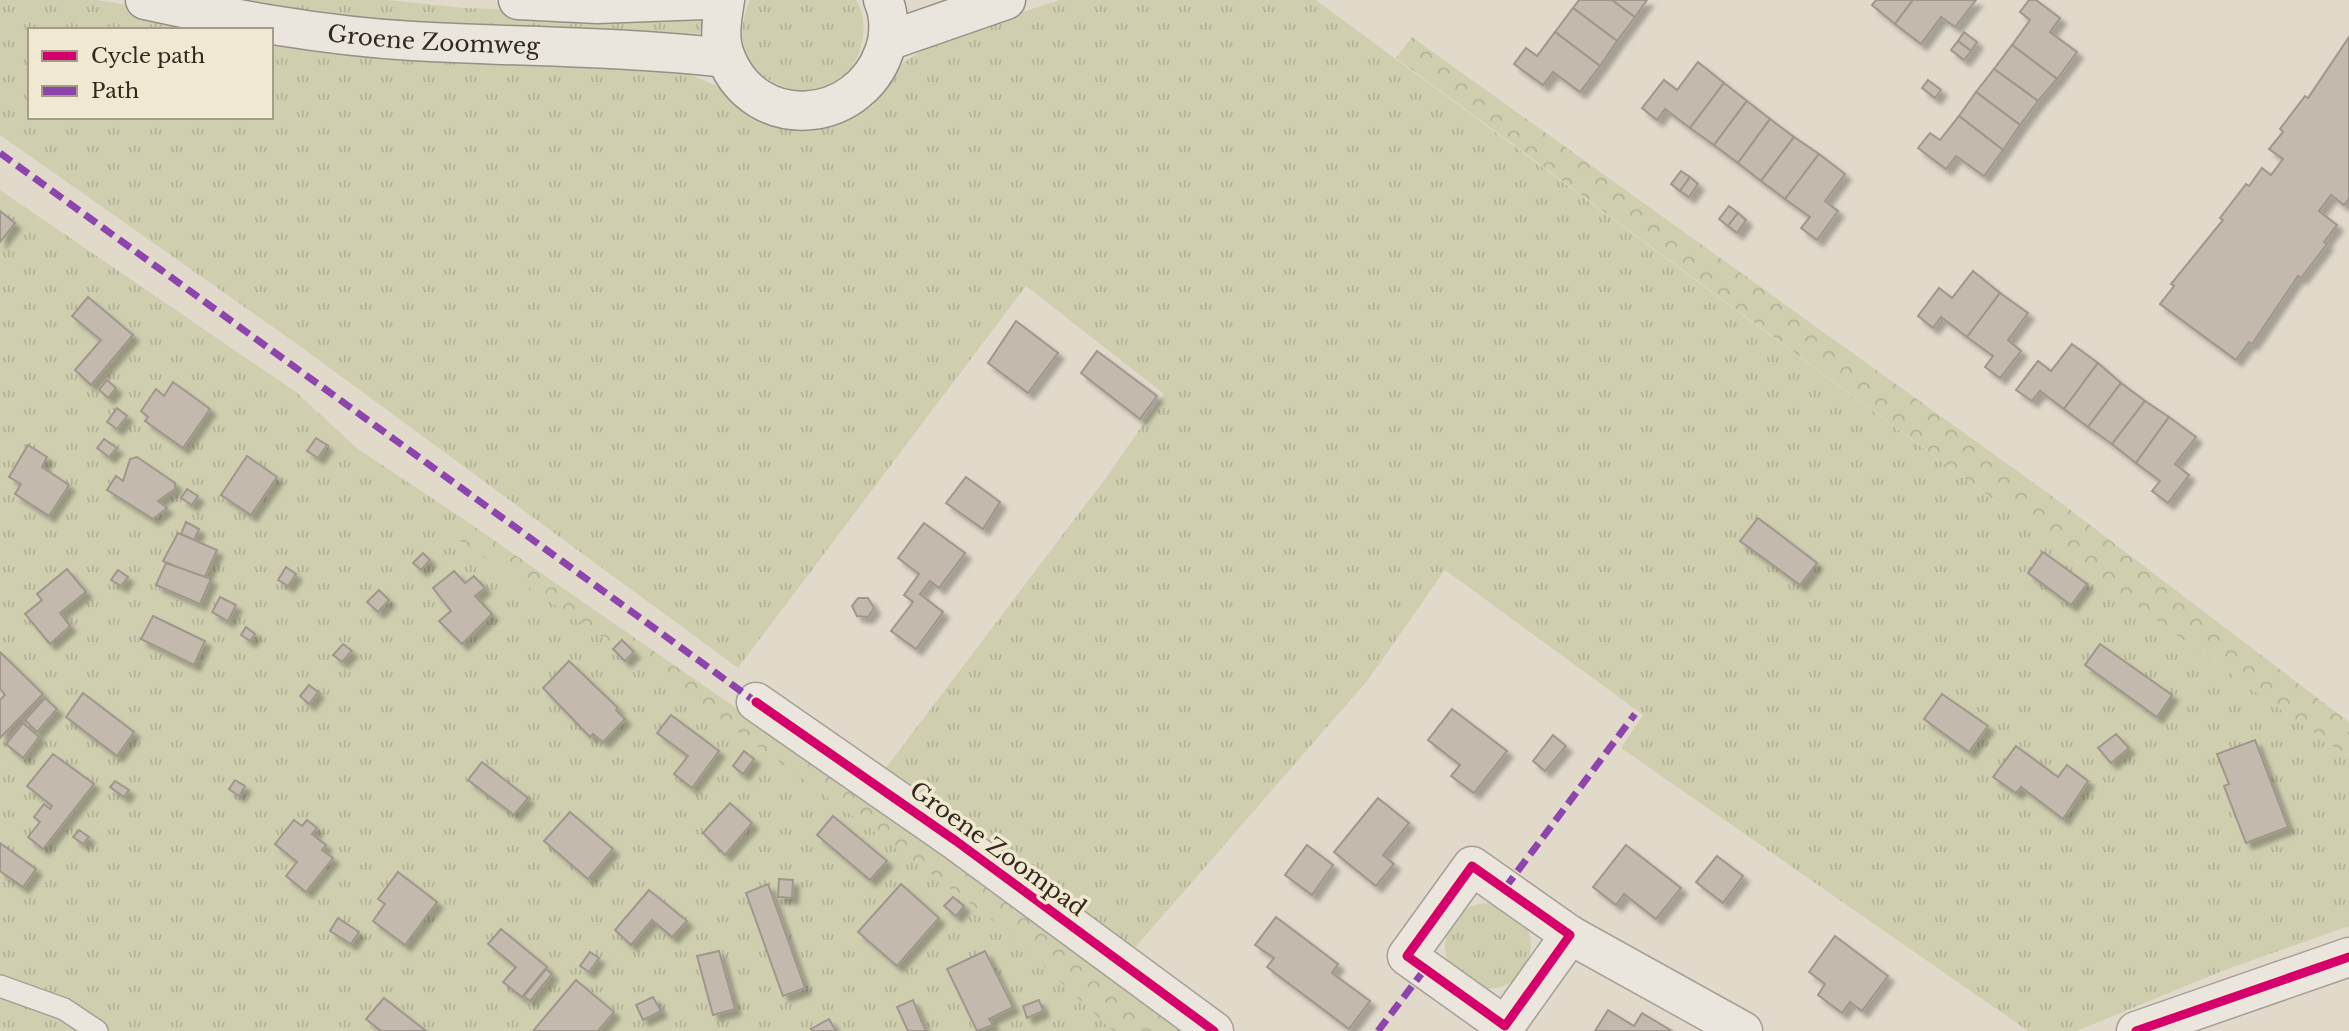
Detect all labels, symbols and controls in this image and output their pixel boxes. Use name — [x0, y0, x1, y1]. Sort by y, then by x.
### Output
street label: Groene Zoomweg — [326, 19, 541, 60]
legend — [28, 28, 273, 119]
text: Cycle path — [91, 43, 205, 69]
text: Path — [91, 78, 139, 104]
street label: Groene Zoompad — [904, 776, 1092, 922]

